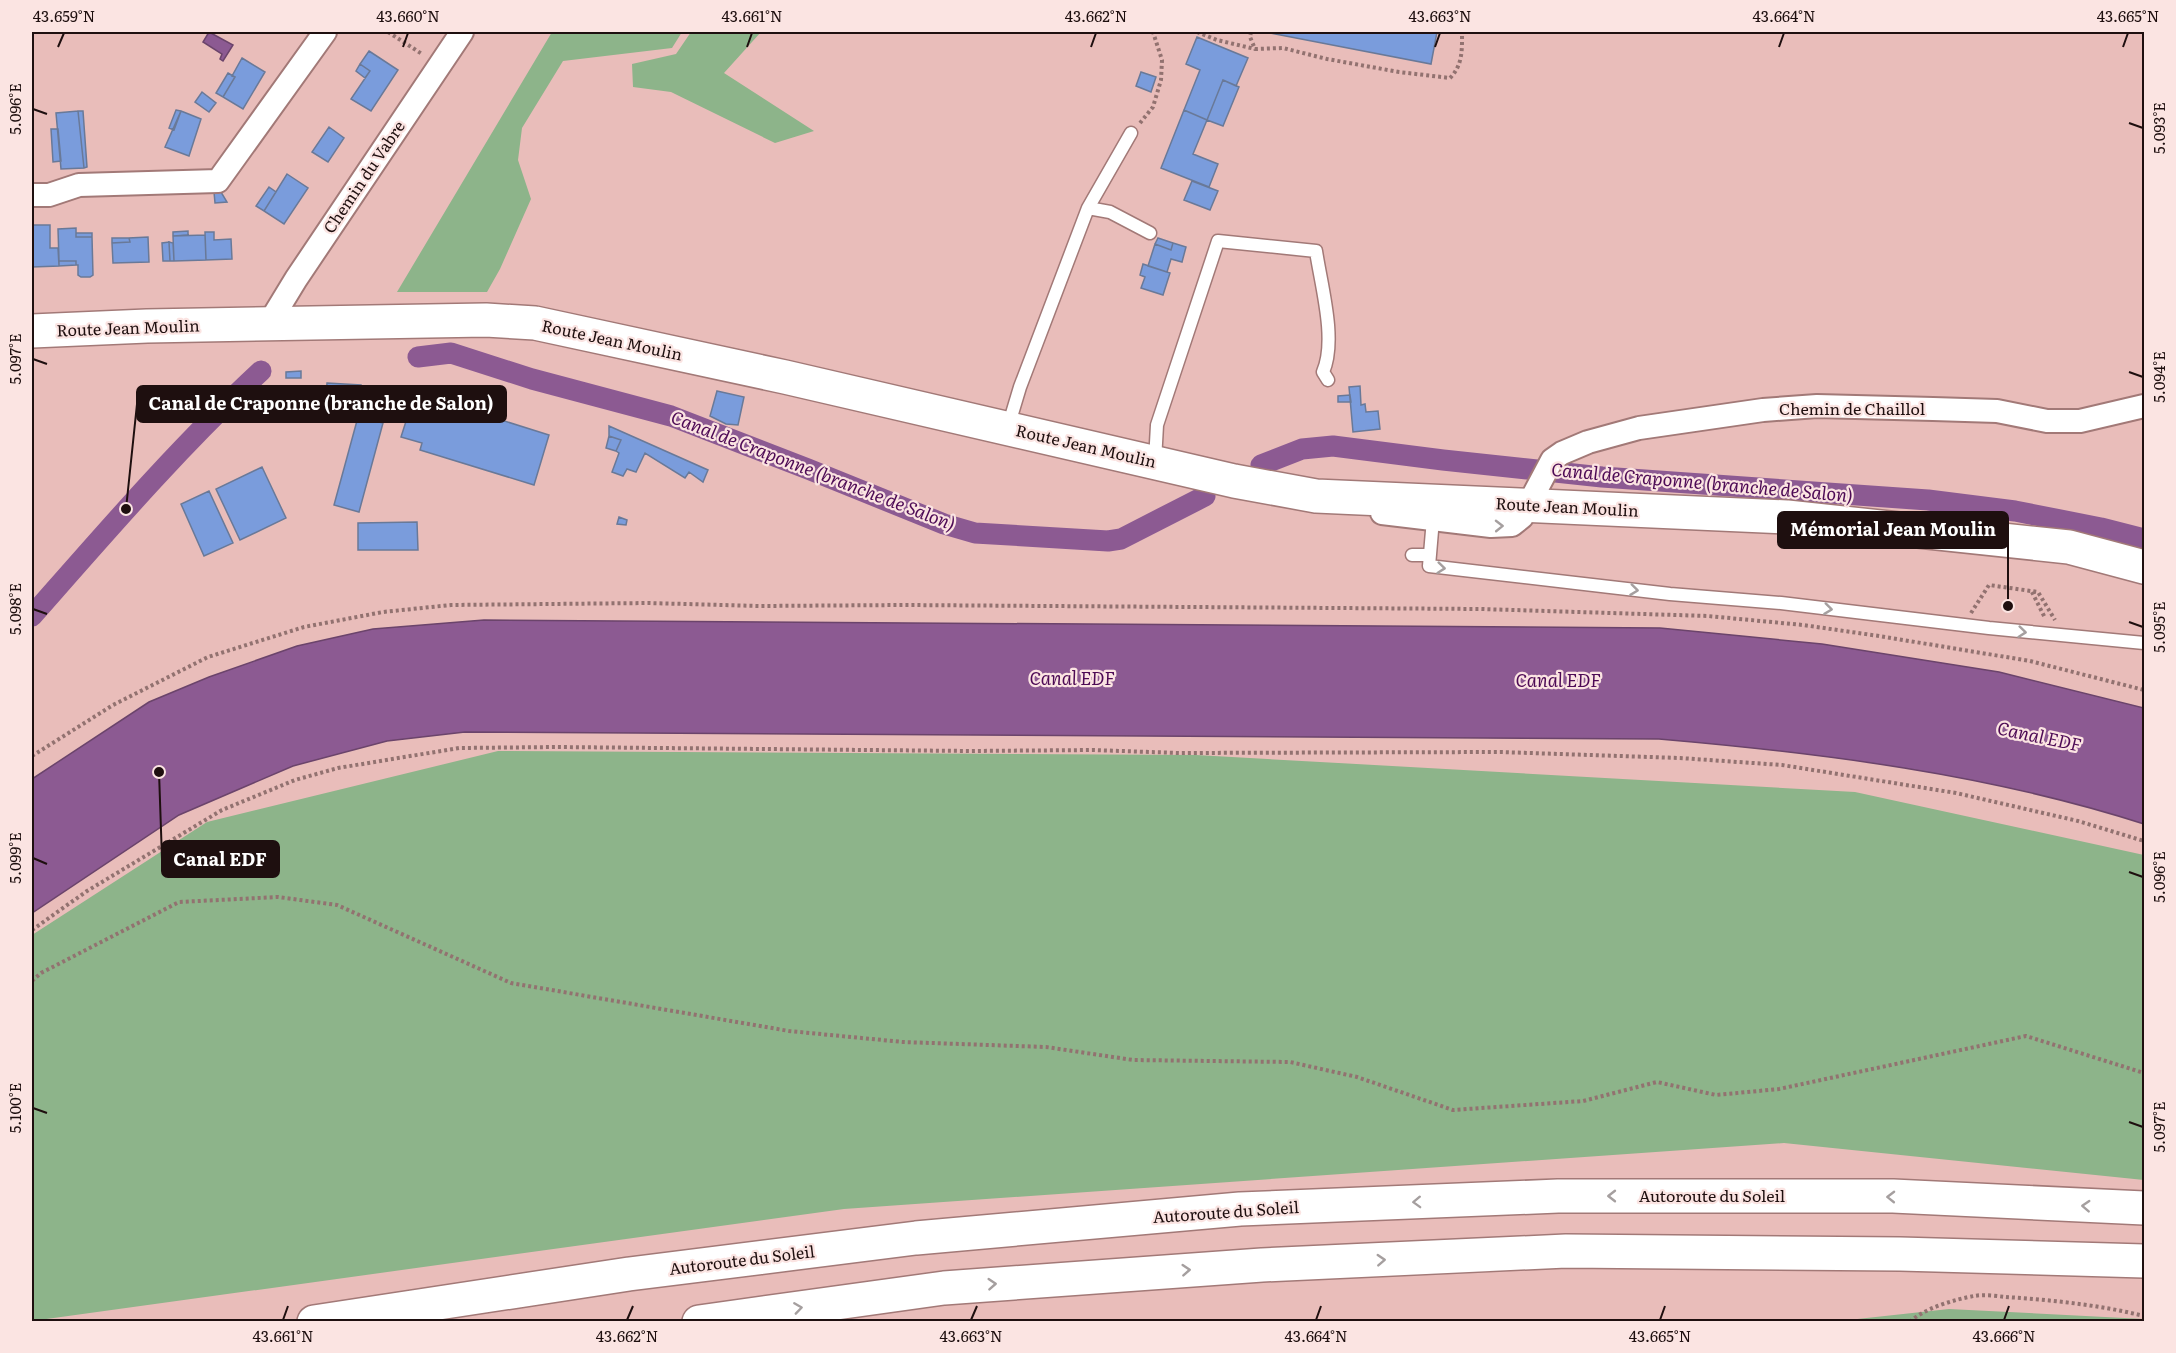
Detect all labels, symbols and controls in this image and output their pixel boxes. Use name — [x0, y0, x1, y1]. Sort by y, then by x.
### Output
text: 43.659°N — [33, 4, 95, 27]
text: 43.660°N — [376, 4, 440, 27]
text: 43.661°N — [721, 4, 783, 27]
text: 43.662°N — [1065, 4, 1127, 27]
text: 43.663°N — [1408, 4, 1472, 27]
text: 43.664°N — [1753, 4, 1815, 27]
text: 43.665°N — [2097, 4, 2159, 27]
text: 5.096°E — [3, 83, 26, 135]
text: 5.093°E — [2147, 102, 2170, 154]
street label: Chemin du Vabre — [317, 115, 410, 238]
street label: Route Jean Moulin — [56, 312, 200, 341]
street label: Route Jean Moulin — [540, 312, 685, 366]
text: 5.097°E — [3, 333, 26, 385]
text: 5.094°E — [2147, 351, 2170, 403]
callout: Canal de Craponne (branche de Salon) — [137, 386, 506, 422]
text: Canal de Craponne (branche de Salon) — [149, 389, 493, 416]
street label: Chemin de Chaillol — [1779, 396, 1925, 420]
water label: Canal de Craponne (branche de Salon) — [667, 403, 960, 536]
street label: Route Jean Moulin — [1014, 417, 1159, 473]
water label: Canal de Craponne (branche de Salon) — [1550, 455, 1854, 508]
street label: Route Jean Moulin — [1495, 490, 1640, 522]
callout: Mémorial Jean Moulin — [1778, 512, 2008, 548]
text: Mémorial Jean Moulin — [1790, 515, 1997, 542]
one-way arrow — [1494, 519, 1503, 532]
one-way arrow — [1436, 561, 1445, 573]
text: 5.098°E — [3, 583, 26, 635]
one-way arrow — [1630, 583, 1639, 596]
text: 5.095°E — [2147, 601, 2170, 653]
one-way arrow — [1824, 602, 1833, 614]
one-way arrow — [2018, 625, 2027, 638]
water label: Canal EDF — [1030, 664, 1114, 691]
water label: Canal EDF — [1516, 666, 1600, 693]
water label: Canal EDF — [1995, 714, 2084, 758]
text: 5.099°E — [3, 832, 26, 884]
callout: Canal EDF — [162, 841, 279, 877]
text: Canal EDF — [173, 845, 267, 872]
text: 5.096°E — [2147, 851, 2170, 903]
text: 5.100°E — [3, 1083, 26, 1133]
text: 5.097°E — [2147, 1101, 2170, 1153]
street label: Autoroute du Soleil — [1639, 1183, 1785, 1207]
one-way arrow — [1608, 1190, 1617, 1202]
one-way arrow — [1887, 1190, 1896, 1203]
street label: Autoroute du Soleil — [1152, 1194, 1300, 1228]
one-way arrow — [1413, 1195, 1422, 1208]
one-way arrow — [2082, 1199, 2091, 1212]
street label: Autoroute du Soleil — [668, 1238, 816, 1280]
one-way arrow — [1377, 1253, 1386, 1266]
one-way arrow — [1182, 1264, 1191, 1277]
one-way arrow — [987, 1278, 996, 1291]
one-way arrow — [794, 1302, 803, 1314]
text: 43.661°N — [252, 1324, 314, 1347]
text: 43.662°N — [596, 1324, 658, 1347]
text: 43.663°N — [939, 1324, 1003, 1347]
text: 43.664°N — [1285, 1324, 1347, 1347]
text: 43.665°N — [1629, 1324, 1691, 1347]
text: 43.666°N — [1972, 1324, 2036, 1347]

